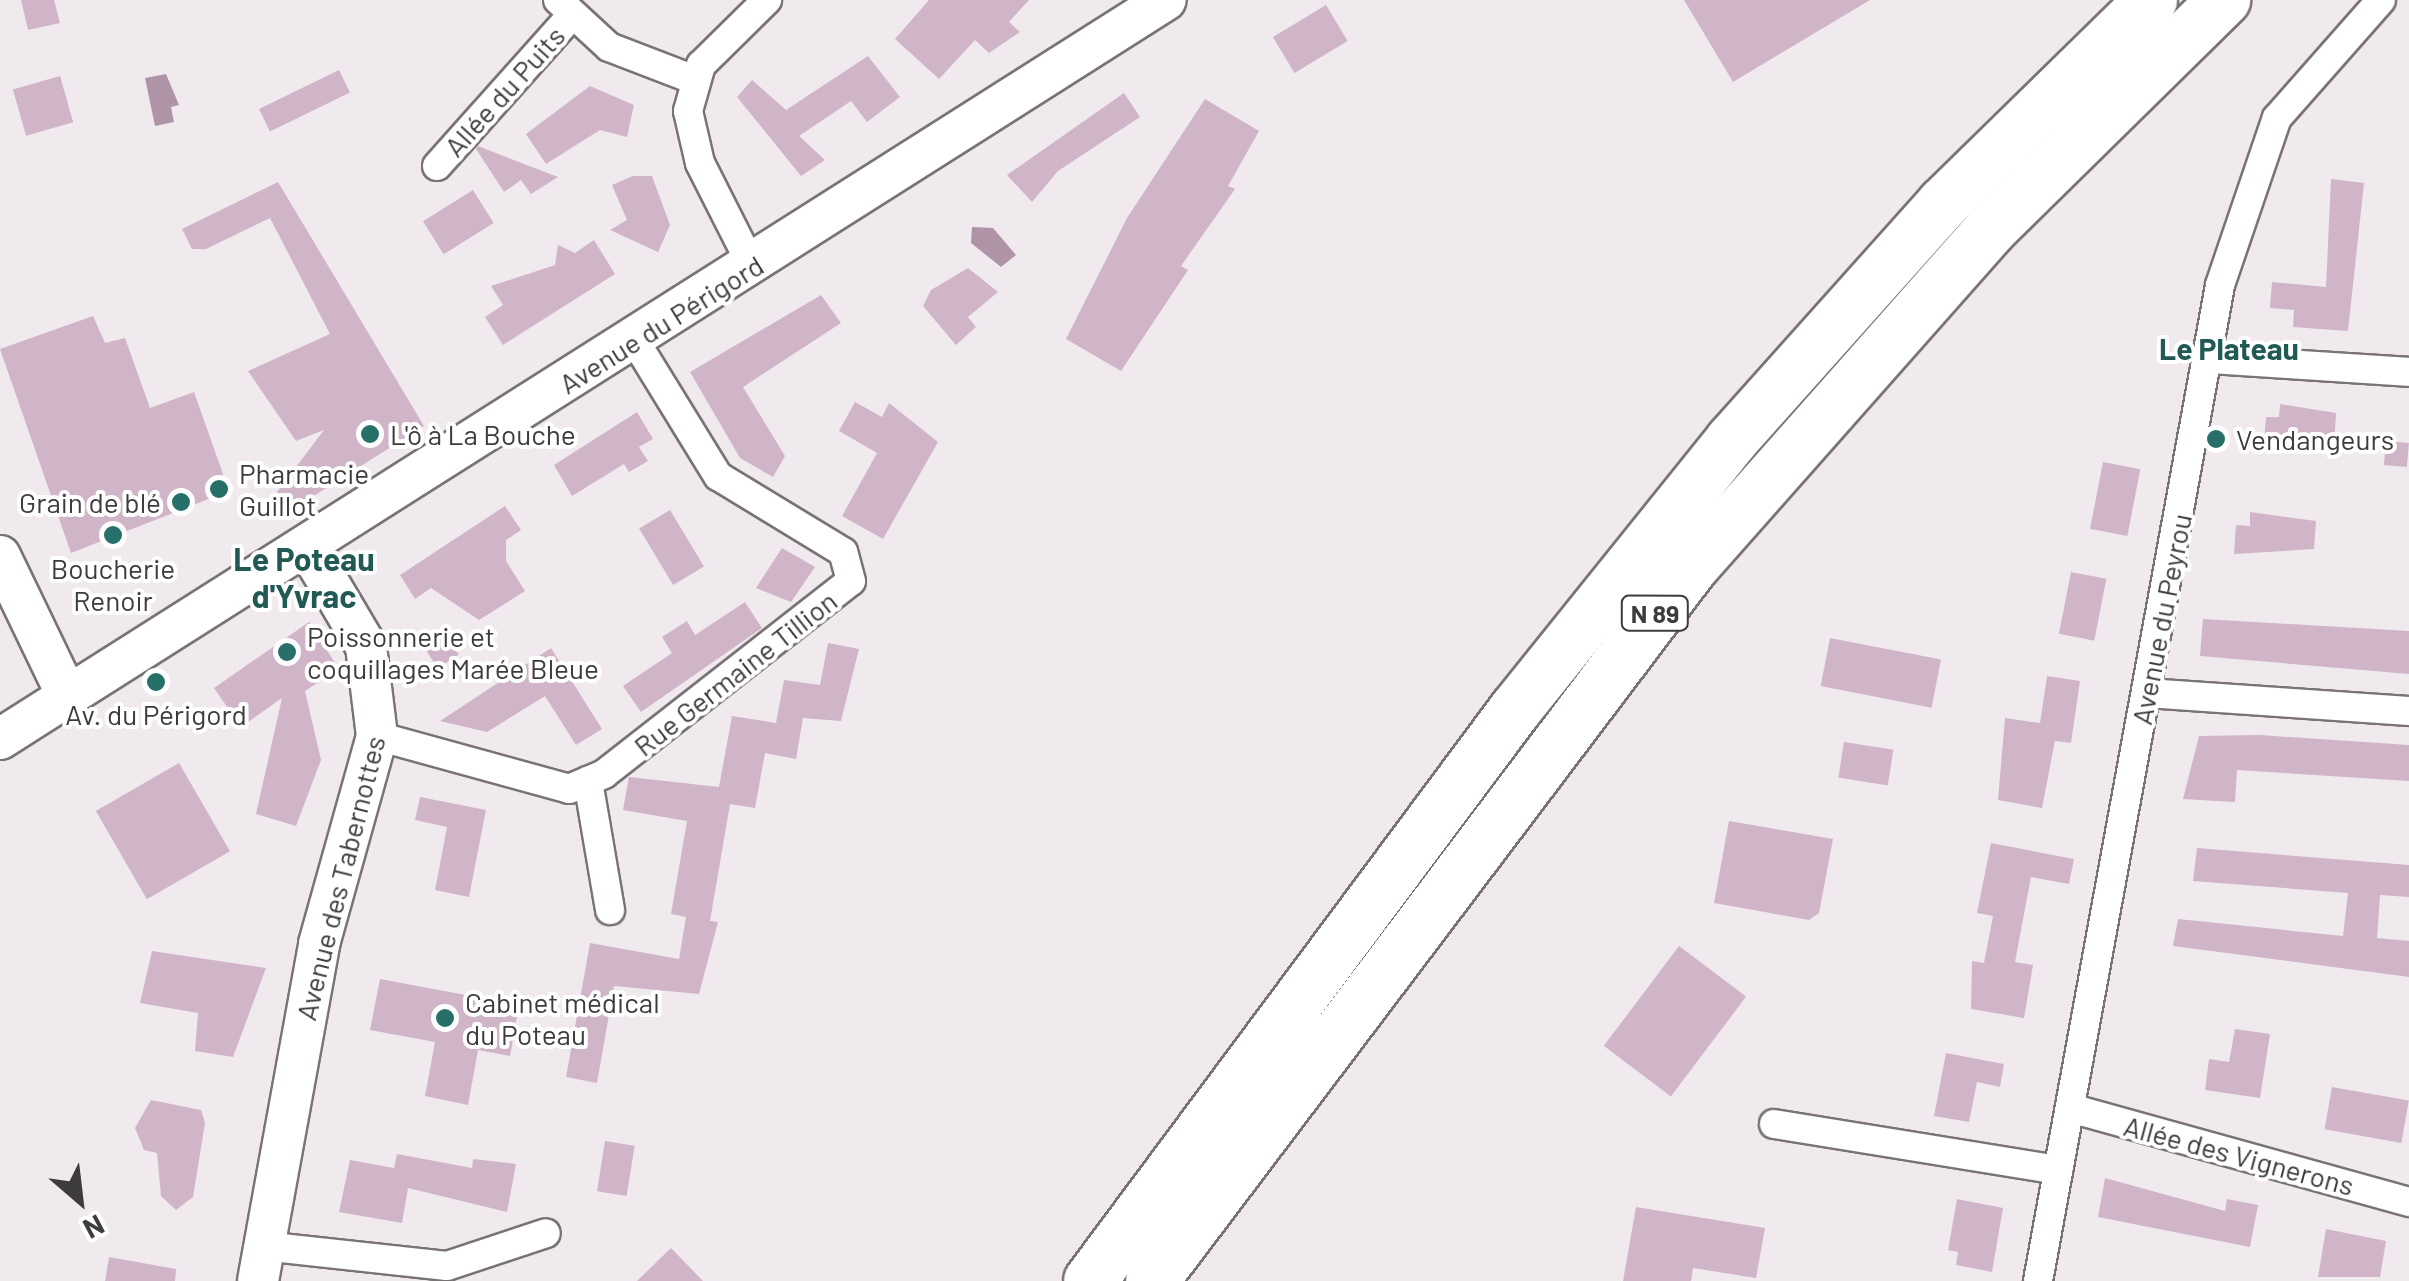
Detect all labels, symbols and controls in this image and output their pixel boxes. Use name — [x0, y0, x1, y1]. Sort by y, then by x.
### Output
street label: Allée du Puits — [437, 19, 571, 163]
street label: Avenue du Périgord — [553, 248, 769, 400]
district label: Le Plateau — [2159, 330, 2299, 366]
place label: L'ô à La Bouche — [390, 417, 576, 451]
place label: Vendangeurs — [2236, 422, 2394, 456]
marker: L'ô à La Bouche — [359, 423, 381, 445]
marker: Vendangeurs — [2205, 428, 2227, 450]
place label: Pharmacie Guillot — [239, 456, 369, 522]
marker: Pharmacie Guillot — [208, 478, 230, 500]
place label: Grain de blé — [19, 485, 161, 519]
marker: Grain de blé — [170, 491, 192, 513]
street label: Avenue du Peyrou — [2124, 511, 2198, 727]
marker: Boucherie Renoir — [102, 524, 124, 546]
district label: Le Poteau d'Yvrac — [233, 540, 375, 615]
place label: Boucherie Renoir — [51, 551, 175, 617]
street label: Rue Germaine Tillion — [627, 583, 843, 763]
road number: N 89 — [1620, 593, 1690, 633]
place label: Poissonnerie et coquillages Marée Bleue — [307, 619, 599, 685]
marker: Poissonnerie et coquillages Marée Bleue — [276, 641, 298, 663]
marker: Av. du Périgord — [145, 671, 167, 693]
place label: Av. du Périgord — [65, 697, 247, 731]
street label: Avenue des Tabernottes — [288, 732, 392, 1024]
place label: Cabinet médical du Poteau — [465, 985, 660, 1051]
marker: Cabinet médical du Poteau — [434, 1007, 456, 1029]
street label: Allée des Vignerons — [2120, 1108, 2358, 1202]
north arrow — [30, 1151, 130, 1251]
text: N — [78, 1208, 110, 1247]

